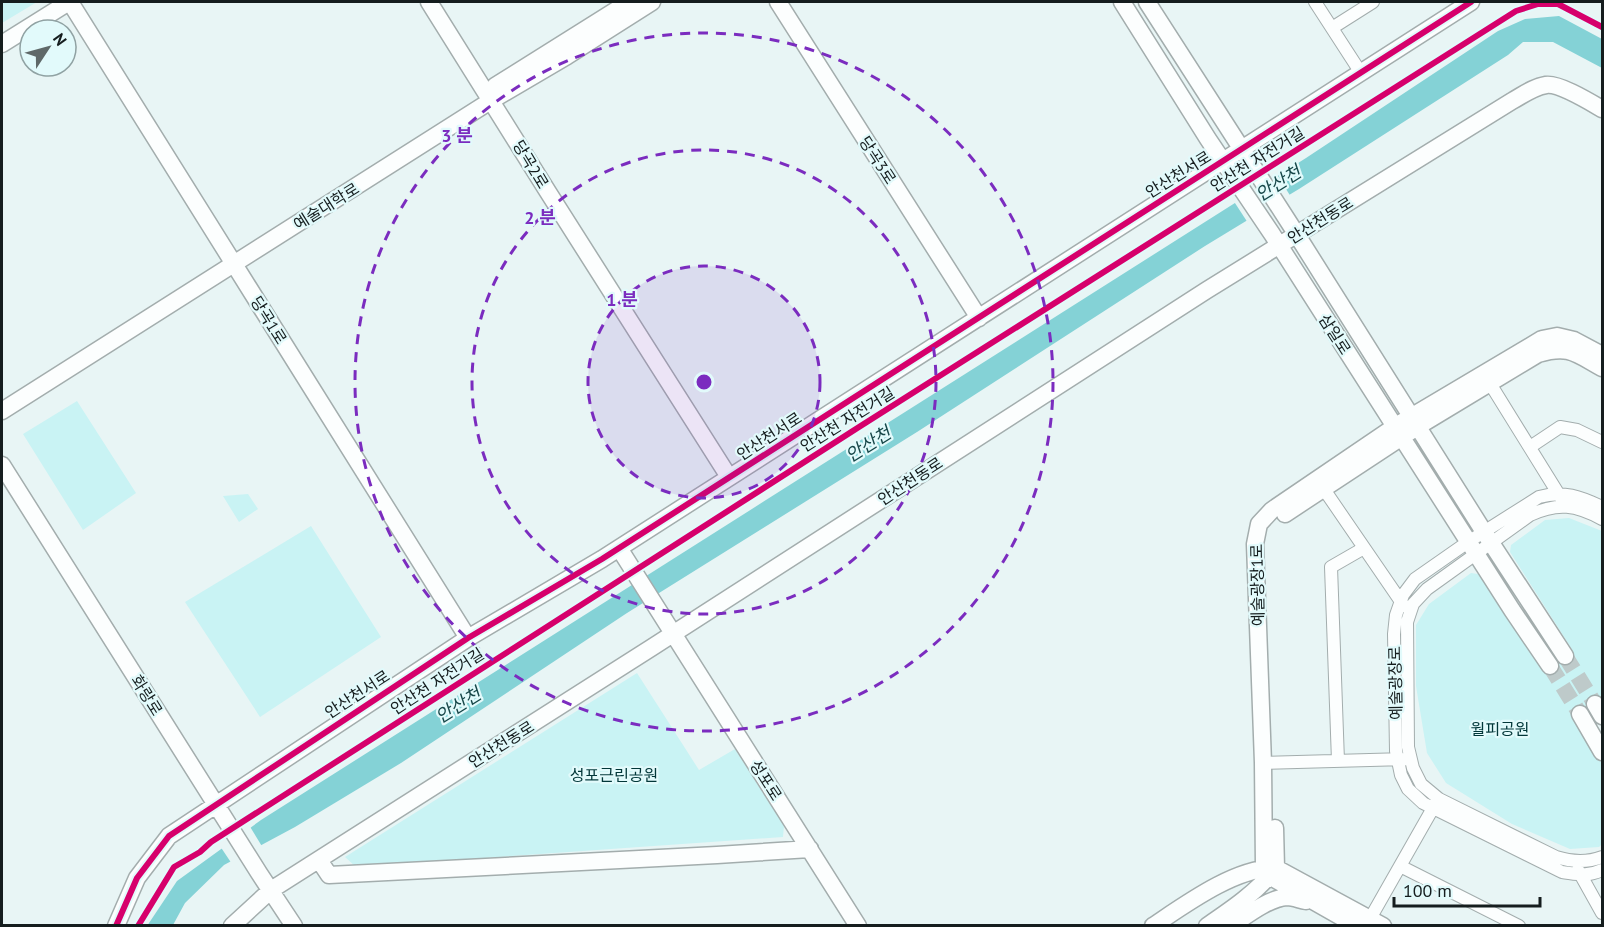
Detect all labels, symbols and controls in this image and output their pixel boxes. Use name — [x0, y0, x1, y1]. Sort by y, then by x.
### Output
north arrow — [18, 18, 78, 78]
text: N — [49, 29, 71, 49]
street label: 안산천 자전거길 — [1206, 122, 1308, 196]
text: 3 분 — [441, 124, 473, 147]
street label: 당곡3로 — [855, 132, 901, 188]
street label: 당곡2로 — [509, 136, 553, 192]
street label: 안산천서로 — [1141, 146, 1215, 202]
water label: 안산천 — [1251, 161, 1305, 205]
street label: 예술대학로 — [289, 178, 363, 234]
street label: 안산천동로 — [1283, 192, 1357, 248]
text: 2 분 — [524, 206, 556, 229]
text: 1 분 — [606, 288, 638, 311]
street label: 당곡1로 — [247, 292, 292, 348]
street label: 삼일로 — [1315, 310, 1356, 358]
centre of rings — [694, 372, 714, 392]
street label: 안산천 자전거길 — [796, 382, 898, 456]
street label: 안산천서로 — [733, 407, 806, 464]
water label: 안산천 — [841, 422, 895, 466]
street label: 안산천동로 — [874, 452, 947, 509]
street label: 예술광장1로 — [1246, 543, 1268, 626]
street label: 안산천 자전거길 — [387, 644, 487, 718]
street label: 예술광장로 — [1384, 646, 1406, 720]
street label: 안산천서로 — [321, 665, 394, 722]
street label: 화랑로 — [127, 671, 167, 719]
water label: 안산천 — [431, 683, 485, 727]
street label: 안산천동로 — [464, 716, 538, 772]
park label: 월피공원 — [1471, 719, 1529, 739]
street label: 성포로 — [746, 756, 787, 804]
park label: 성포근린공원 — [570, 765, 658, 785]
scale bar — [1394, 870, 1540, 908]
text: 100 m — [1403, 879, 1452, 902]

